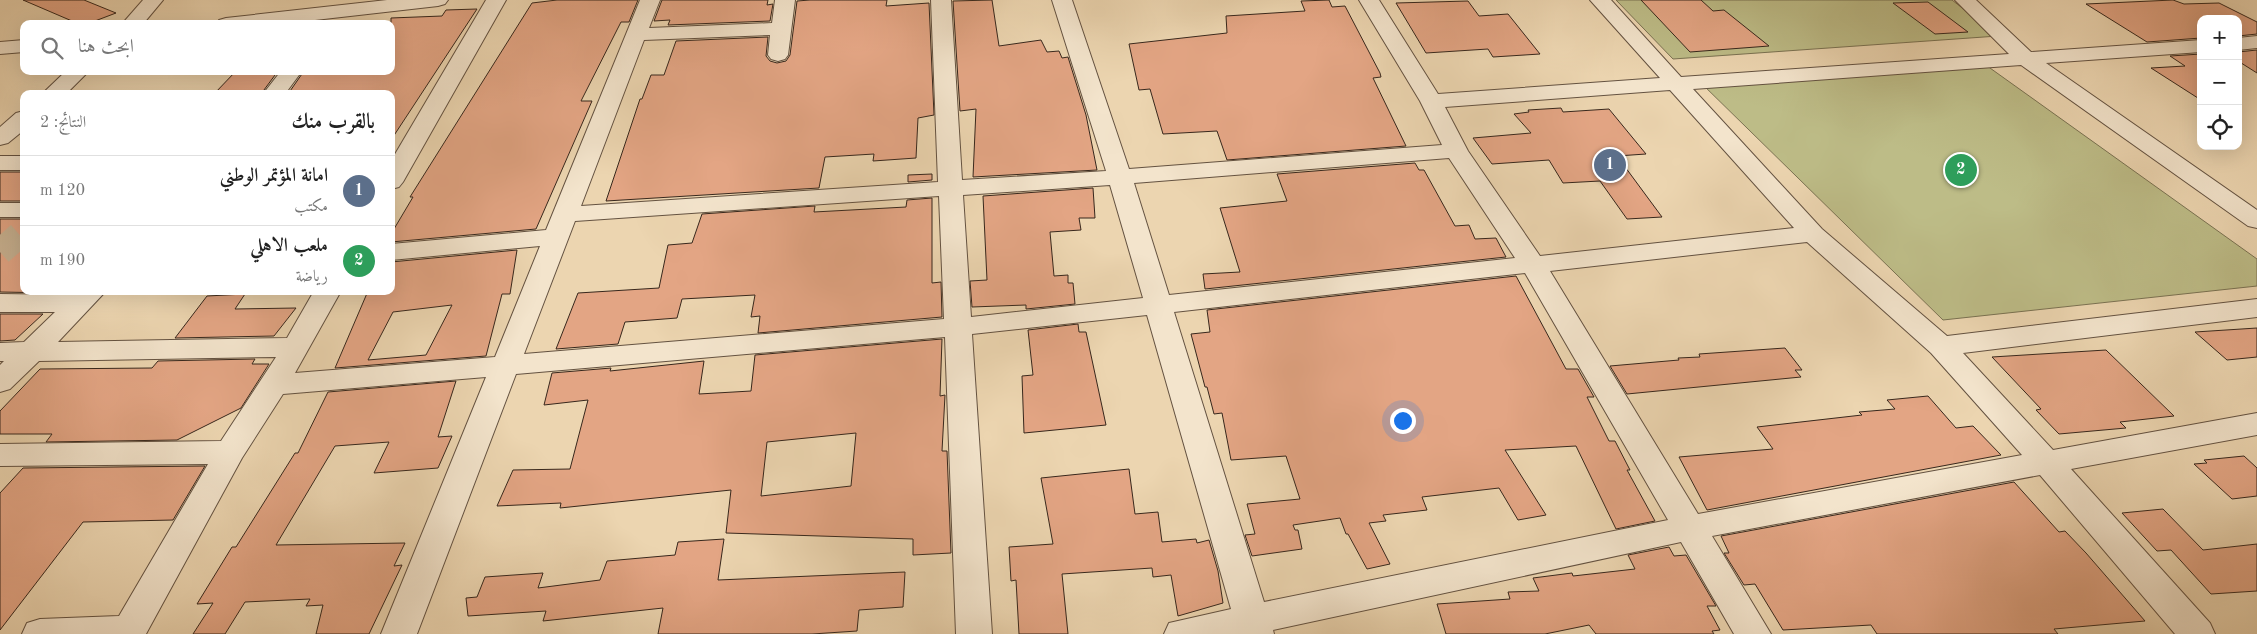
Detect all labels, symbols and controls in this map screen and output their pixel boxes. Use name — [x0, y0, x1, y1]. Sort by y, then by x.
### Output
map controls — [2197, 15, 2242, 150]
button: + — [2197, 15, 2242, 60]
search box — [20, 20, 395, 75]
icon: search — [38, 34, 66, 62]
text: ابحث هنا — [78, 38, 134, 57]
button: − — [2197, 60, 2242, 105]
button: locate — [2197, 105, 2242, 150]
text: بالقرب منك — [292, 112, 375, 133]
text: النتائج: 2 — [40, 115, 86, 131]
pin: 1 — [1594, 146, 1626, 184]
pin: 2 — [1945, 151, 1977, 189]
text: امانة المؤتمر الوطني — [220, 167, 328, 186]
text: 120 m — [40, 183, 85, 199]
text: 1 — [354, 183, 364, 199]
text: مكتب — [294, 199, 328, 215]
text: ملعب الاهلي — [250, 237, 328, 256]
text: 190 m — [40, 253, 85, 269]
text: 2 — [354, 253, 364, 269]
text: رياضة — [296, 269, 328, 285]
your location — [1390, 408, 1416, 434]

